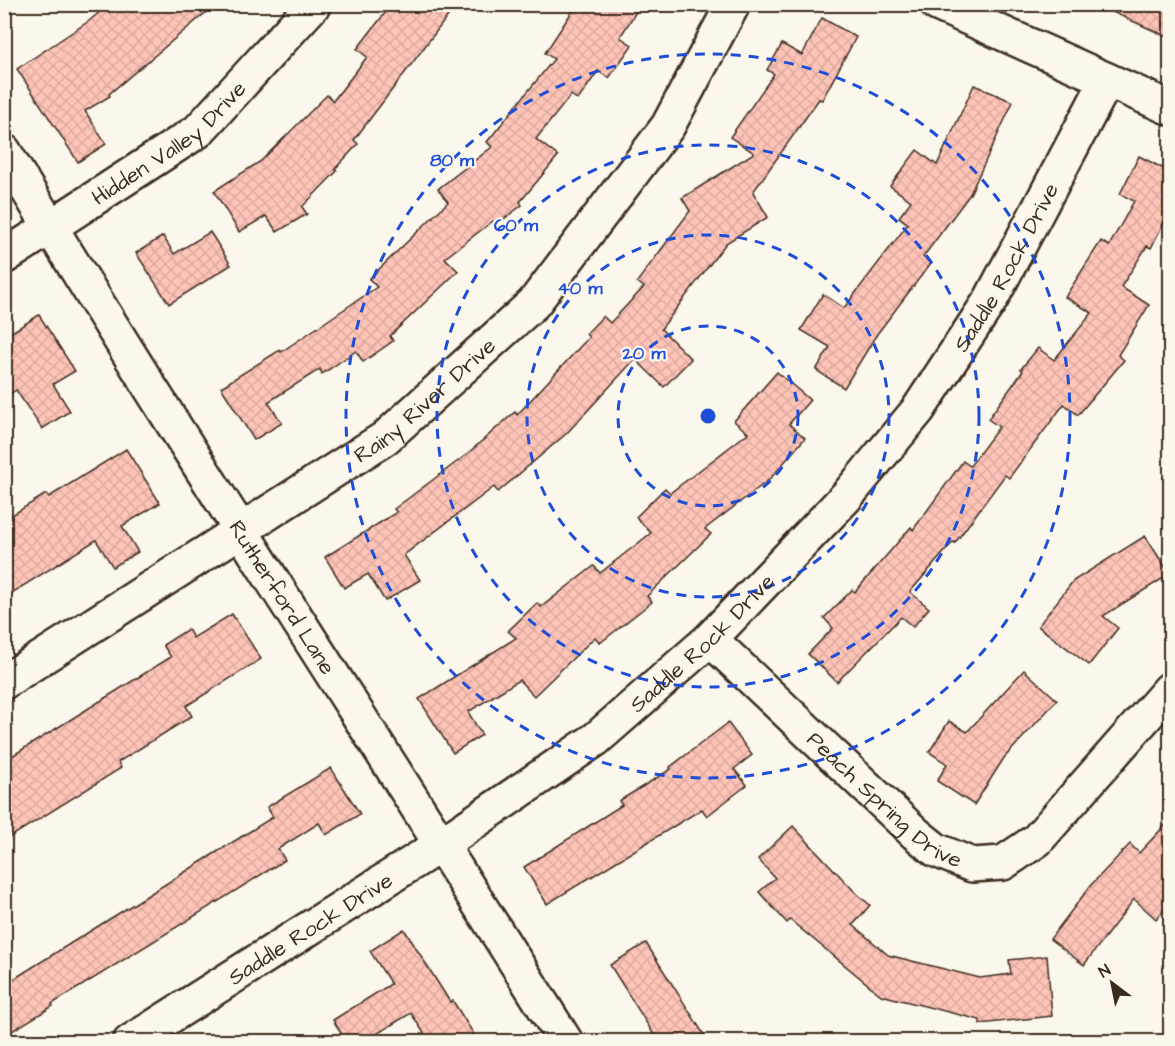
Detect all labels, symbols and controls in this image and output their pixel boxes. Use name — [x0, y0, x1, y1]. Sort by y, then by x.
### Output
street label: Hidden Valley Drive — [86, 74, 254, 213]
text: 80 m — [430, 148, 475, 173]
street label: Saddle Rock Drive — [946, 178, 1067, 358]
text: 60 m — [494, 213, 539, 238]
text: 40 m — [558, 276, 603, 301]
street label: Rainy River Drive — [348, 331, 503, 471]
text: 20 m — [622, 341, 666, 366]
centre of rings — [698, 406, 718, 426]
street label: Rutherford Lane — [221, 514, 343, 681]
street label: Saddle Rock Drive — [623, 567, 782, 720]
street label: Peach Spring Drive — [800, 725, 967, 876]
street label: Saddle Rock Drive — [222, 865, 399, 993]
north arrow — [1082, 953, 1142, 1013]
text: N — [1094, 959, 1115, 983]

